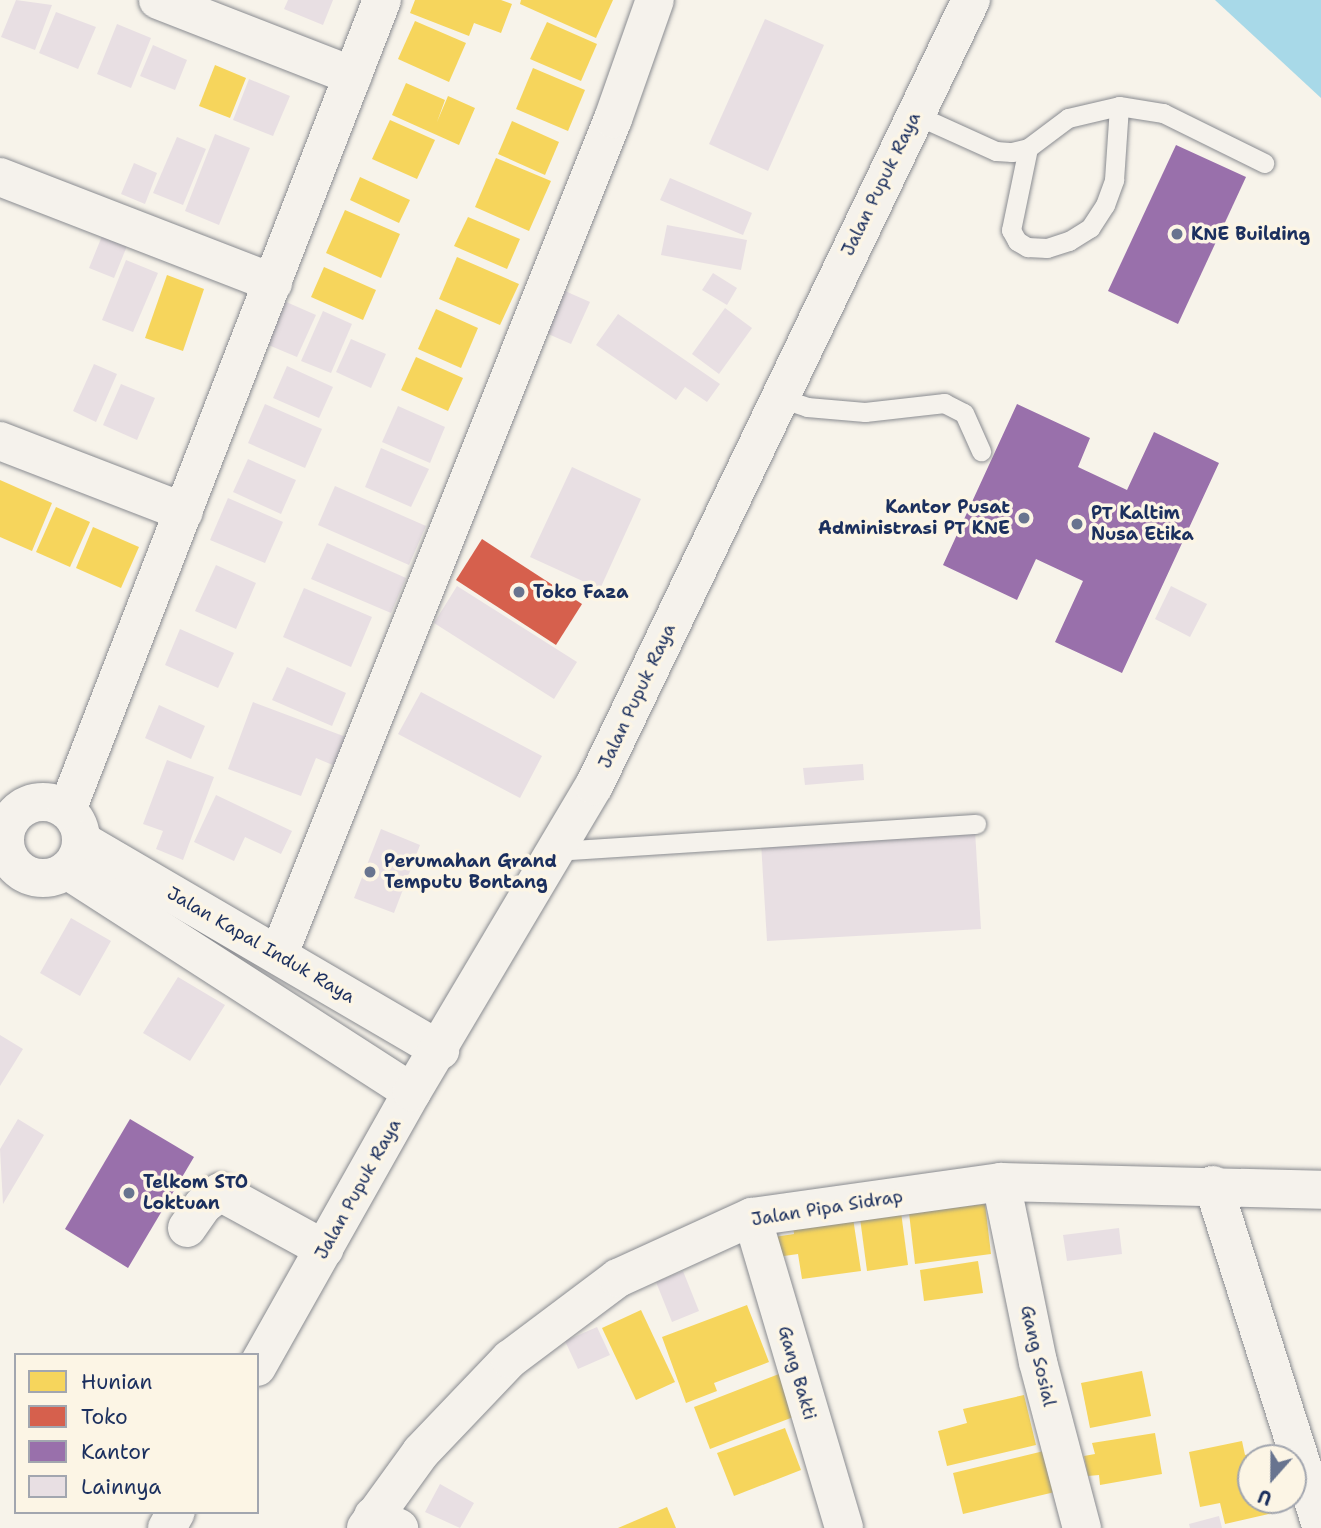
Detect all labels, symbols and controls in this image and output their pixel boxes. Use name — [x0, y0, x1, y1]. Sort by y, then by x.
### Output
street label: Jalan Pupuk Raya — [837, 109, 925, 259]
place label: KNE Building — [1191, 223, 1310, 245]
marker: KNE Building — [1169, 226, 1185, 242]
place label: Kantor Pusat Administrasi PT KNE — [818, 497, 1010, 540]
place label: PT Kaltim Nusa Etika — [1091, 503, 1194, 546]
marker: Kantor Pusat Administrasi PT KNE — [1016, 510, 1032, 526]
marker: PT Kaltim Nusa Etika — [1069, 516, 1085, 532]
place label: Toko Faza — [533, 581, 628, 603]
marker: Toko Faza — [511, 584, 527, 600]
street label: Jalan Pupuk Raya — [594, 620, 680, 772]
place label: Perumahan Grand Temputu Bontang — [384, 851, 557, 894]
marker: Perumahan Grand Temputu Bontang — [362, 864, 378, 880]
street label: Jalan Kapal Induk Raya — [163, 882, 359, 1008]
street label: Jalan Pupuk Raya — [310, 1115, 406, 1263]
place label: Telkom STO Loktuan — [143, 1172, 248, 1214]
marker: Telkom STO Loktuan — [121, 1185, 137, 1201]
street label: Jalan Pipa Sidrap — [750, 1185, 904, 1231]
street label: Gang Sosial — [1016, 1303, 1060, 1409]
street label: Gang Bakti — [773, 1323, 821, 1423]
legend — [14, 1353, 259, 1514]
text: Hunian — [81, 1368, 152, 1396]
text: Toko — [81, 1403, 128, 1431]
text: Kantor — [81, 1438, 151, 1466]
north arrow — [1237, 1444, 1307, 1514]
text: Lainnya — [81, 1473, 161, 1501]
text: U — [1254, 1483, 1276, 1511]

